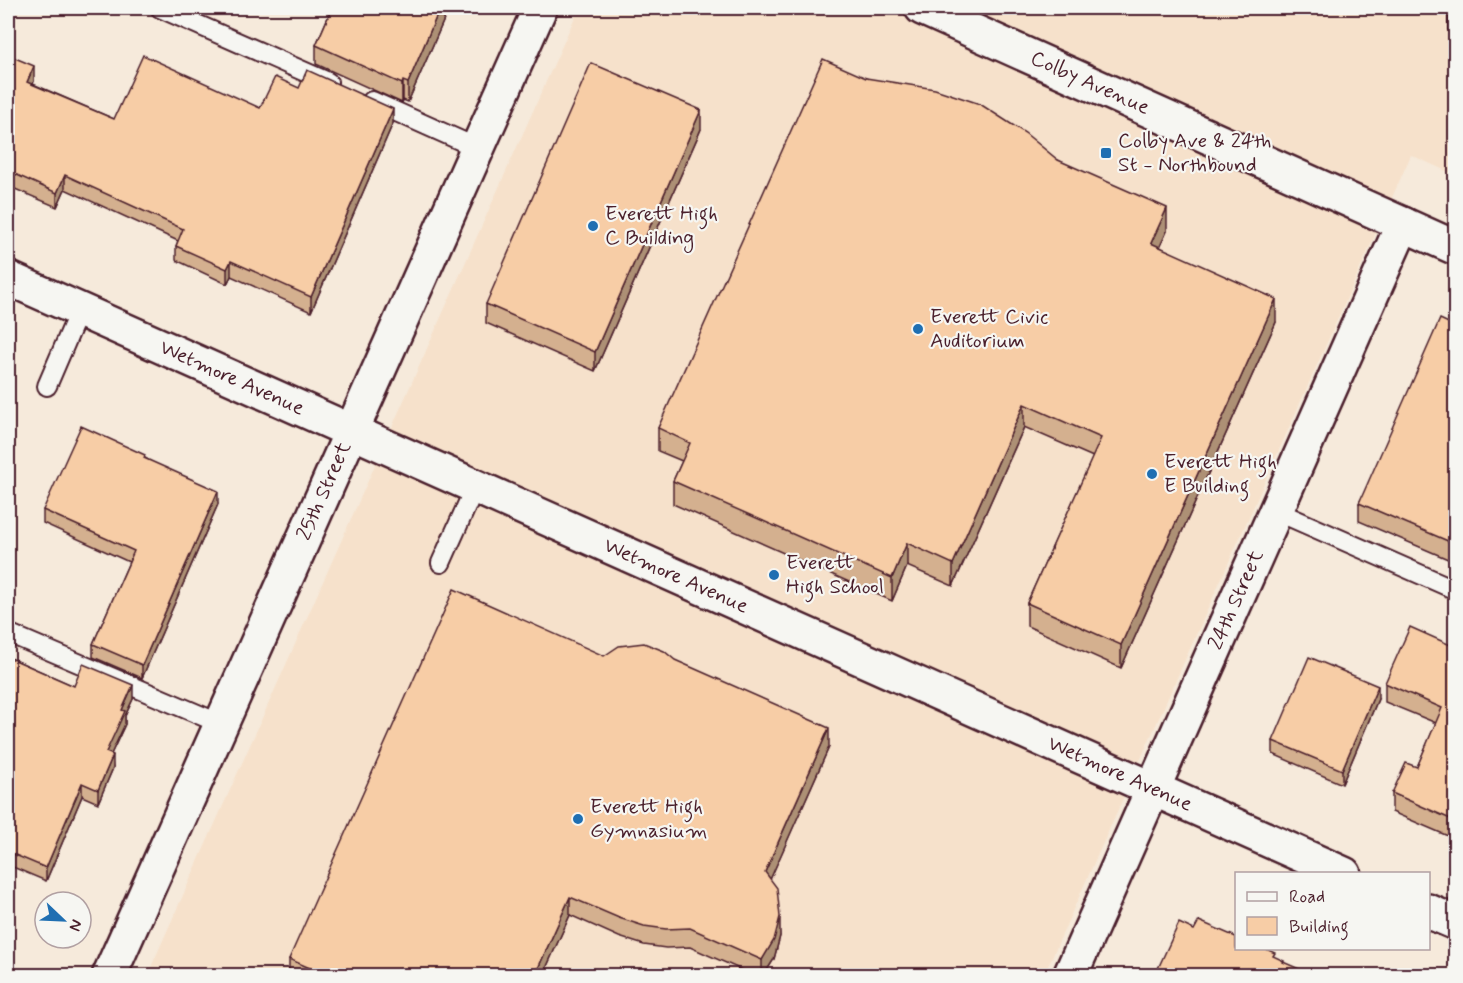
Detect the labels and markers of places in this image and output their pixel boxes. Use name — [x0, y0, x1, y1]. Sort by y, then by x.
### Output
place label: Colby Ave & 24th St - Northbound — [1118, 127, 1271, 179]
marker: Colby Ave & 24th St - Northbound — [1099, 146, 1113, 160]
place label: Everett High C Building — [605, 200, 718, 253]
marker: Everett High C Building — [586, 219, 600, 233]
place label: Everett Civic Auditorium — [930, 303, 1048, 355]
marker: Everett Civic Auditorium — [911, 322, 925, 336]
place label: Everett High E Building — [1164, 448, 1277, 502]
marker: Everett High E Building — [1145, 467, 1159, 481]
place label: Everett High School — [786, 549, 884, 603]
marker: Everett High School — [767, 568, 781, 582]
place label: Everett High Gymnasium — [590, 793, 708, 845]
marker: Everett High Gymnasium — [571, 812, 585, 826]

